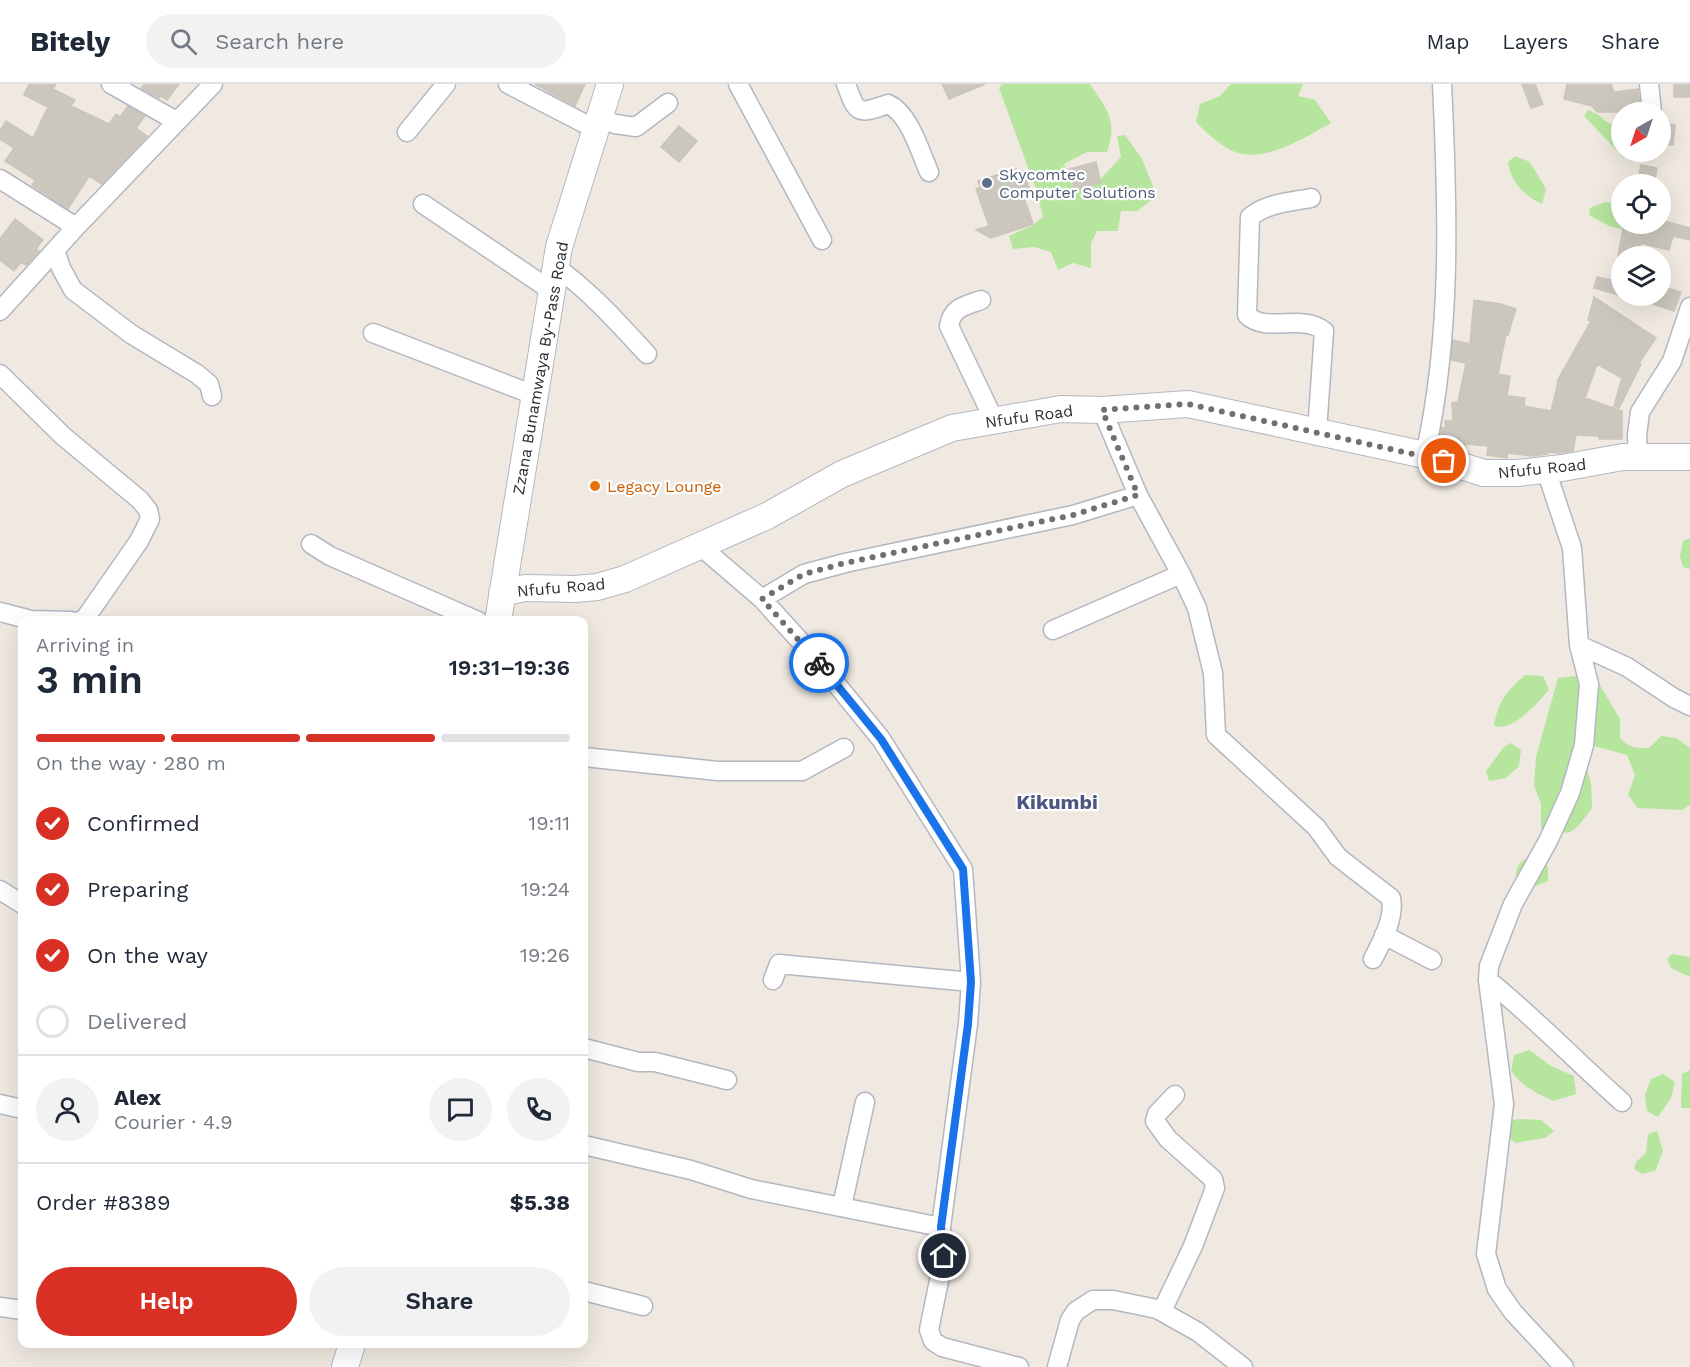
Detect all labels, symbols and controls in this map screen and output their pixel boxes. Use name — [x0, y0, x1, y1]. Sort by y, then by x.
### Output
search box — [146, 14, 566, 68]
text: Bitely — [30, 25, 110, 58]
icon: search — [167, 25, 200, 58]
text: Search here — [215, 29, 344, 54]
text: Map — [1426, 29, 1469, 54]
text: Layers — [1502, 29, 1568, 54]
text: Share — [1601, 29, 1660, 54]
north arrow — [1611, 102, 1671, 162]
map controls — [1611, 102, 1671, 306]
place label: Skycomtec Computer Solutions — [999, 165, 1156, 202]
button: locate — [1611, 174, 1671, 234]
marker: Skycomtec Computer Solutions — [980, 176, 994, 190]
street label: Zzana Bunamwaya By-Pass Road — [509, 240, 572, 496]
button: layers — [1611, 246, 1671, 306]
street label: Nfufu Road — [984, 401, 1074, 432]
pin — [1418, 435, 1469, 486]
icon: bag — [1427, 444, 1460, 477]
street label: Nfufu Road — [1497, 454, 1587, 483]
place label: Legacy Lounge — [607, 477, 722, 496]
marker: Legacy Lounge — [588, 479, 602, 493]
street label: Nfufu Road — [516, 574, 606, 601]
text: Arriving in — [36, 633, 134, 657]
courier — [789, 633, 849, 693]
icon: bike — [803, 647, 836, 680]
text: 19:31–19:36 — [449, 655, 570, 680]
text: 3 min — [36, 657, 143, 702]
text: On the way · 280 m — [36, 751, 226, 775]
district label: Kikumbi — [1016, 790, 1098, 814]
icon: check — [36, 807, 69, 840]
text: Confirmed — [87, 811, 200, 836]
text: 19:11 — [528, 811, 570, 835]
icon: check — [36, 873, 69, 906]
text: Preparing — [87, 877, 188, 902]
text: 19:24 — [521, 877, 570, 901]
icon: check — [36, 939, 69, 972]
text: On the way — [87, 943, 208, 968]
text: 19:26 — [520, 943, 570, 967]
text: Delivered — [87, 1009, 187, 1034]
button: person — [36, 1078, 99, 1141]
button: chat — [429, 1078, 492, 1141]
button: phone — [507, 1078, 570, 1141]
text: Alex — [114, 1085, 161, 1110]
text: Courier · 4.9 — [114, 1110, 233, 1134]
text: Order #8389 — [36, 1190, 171, 1215]
text: $5.38 — [510, 1190, 570, 1215]
pin — [918, 1230, 969, 1281]
icon: home — [927, 1239, 960, 1272]
button: Help — [36, 1267, 297, 1336]
button: Share — [309, 1267, 570, 1336]

